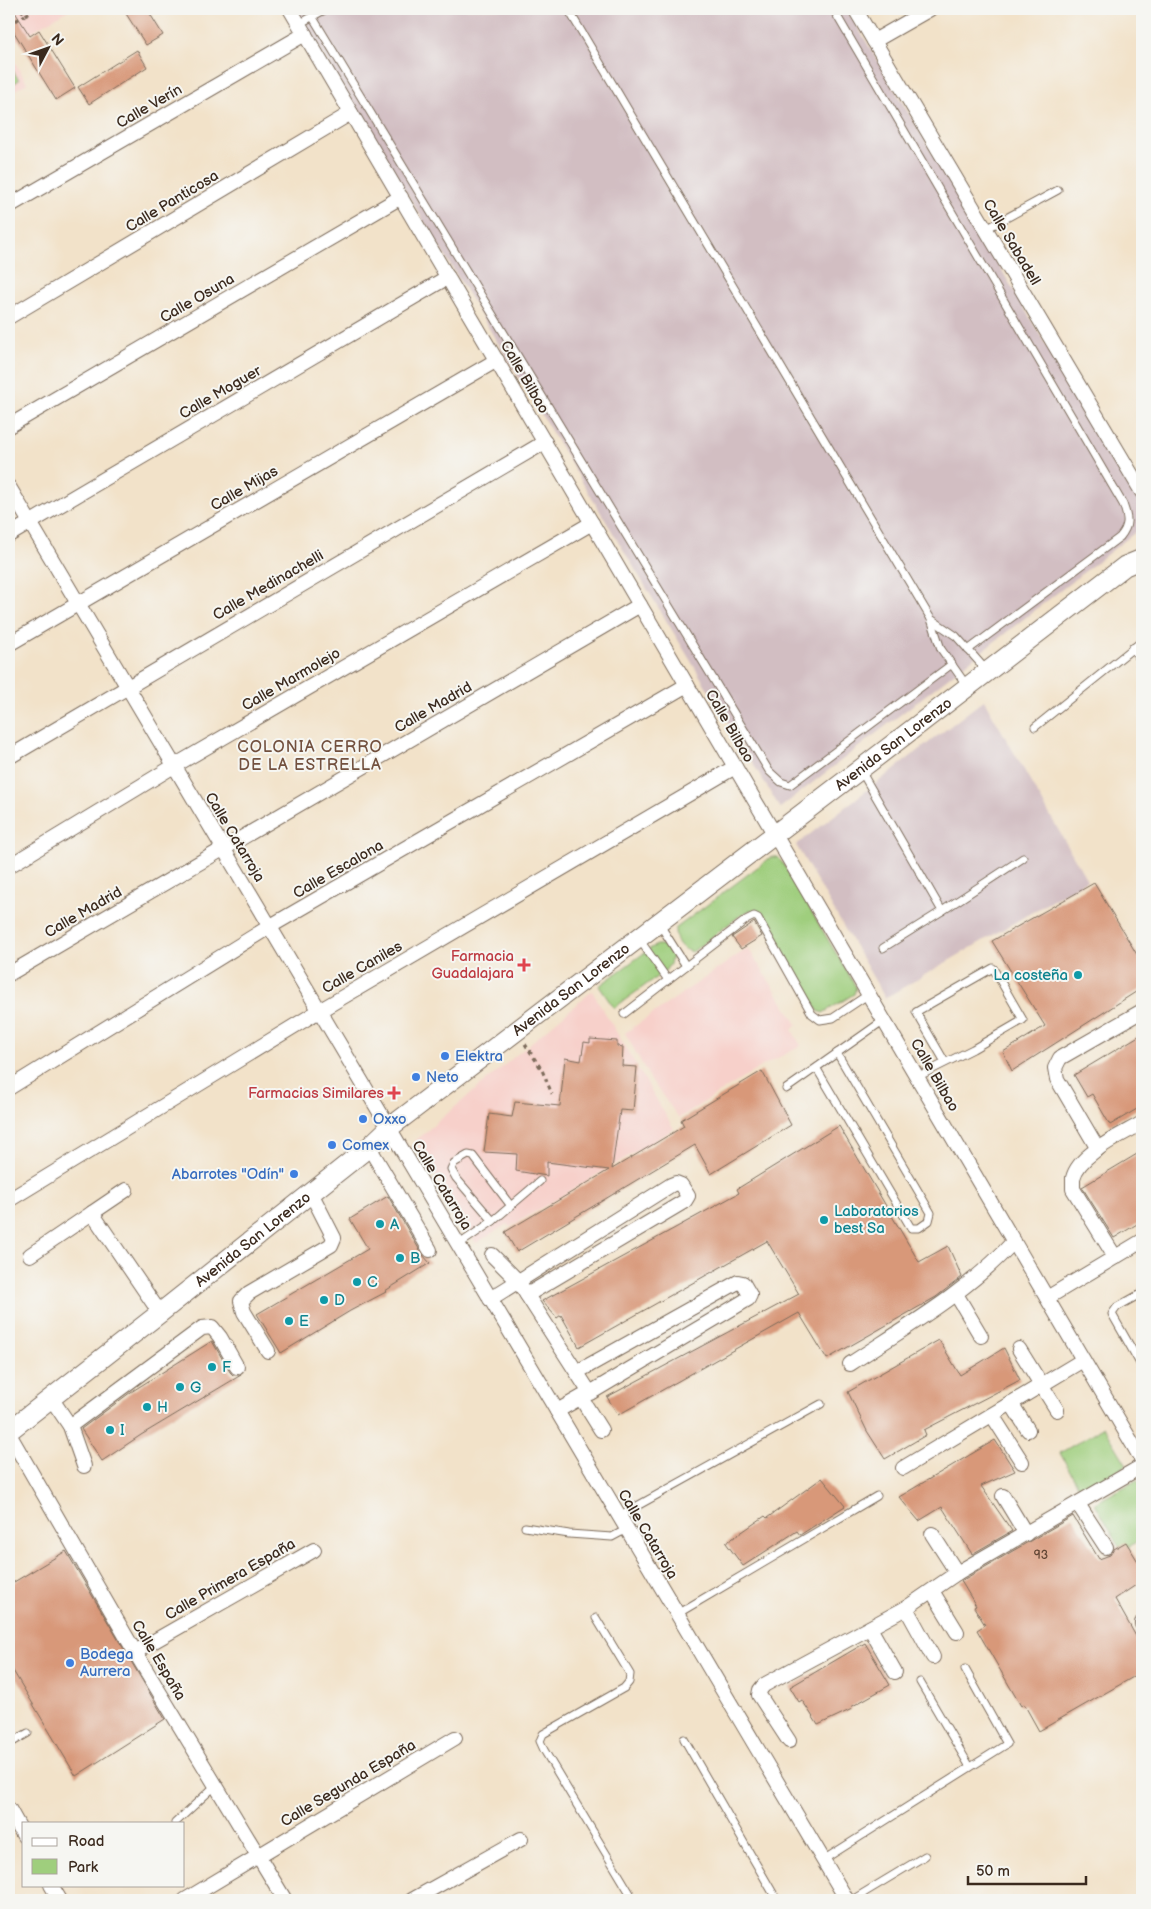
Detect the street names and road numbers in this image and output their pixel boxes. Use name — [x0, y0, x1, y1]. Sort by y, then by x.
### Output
street label: Calle Verín — [113, 80, 185, 133]
street label: Calle Panticosa — [122, 166, 222, 237]
street label: Calle Sabadell — [978, 196, 1045, 289]
street label: Calle Osuna — [157, 269, 238, 327]
street label: Calle Bilbao — [496, 337, 553, 417]
street label: Calle Moguer — [176, 361, 265, 424]
street label: Calle Mijas — [207, 461, 282, 515]
street label: Calle Medinachelli — [209, 546, 327, 625]
street label: Calle Marmolejo — [239, 644, 344, 715]
street label: Calle Madrid — [391, 678, 475, 737]
street label: Calle Bilbao — [701, 686, 758, 766]
street label: Avenida San Lorenzo — [831, 694, 956, 795]
street label: Calle Catarroja — [200, 789, 269, 886]
street label: Calle Escalona — [290, 836, 387, 903]
street label: Calle Madrid — [41, 883, 125, 942]
street label: Calle Caniles — [319, 937, 406, 998]
street label: Avenida San Lorenzo — [509, 939, 634, 1040]
street label: Calle Bilbao — [906, 1035, 963, 1115]
street label: Calle Catarroja — [407, 1137, 476, 1234]
street label: Avenida San Lorenzo — [191, 1188, 315, 1292]
street label: Calle Catarroja — [613, 1486, 682, 1583]
street label: Calle Primera España — [162, 1534, 299, 1625]
street label: Calle España — [127, 1617, 190, 1704]
street label: Calle Segunda España — [277, 1736, 419, 1831]

